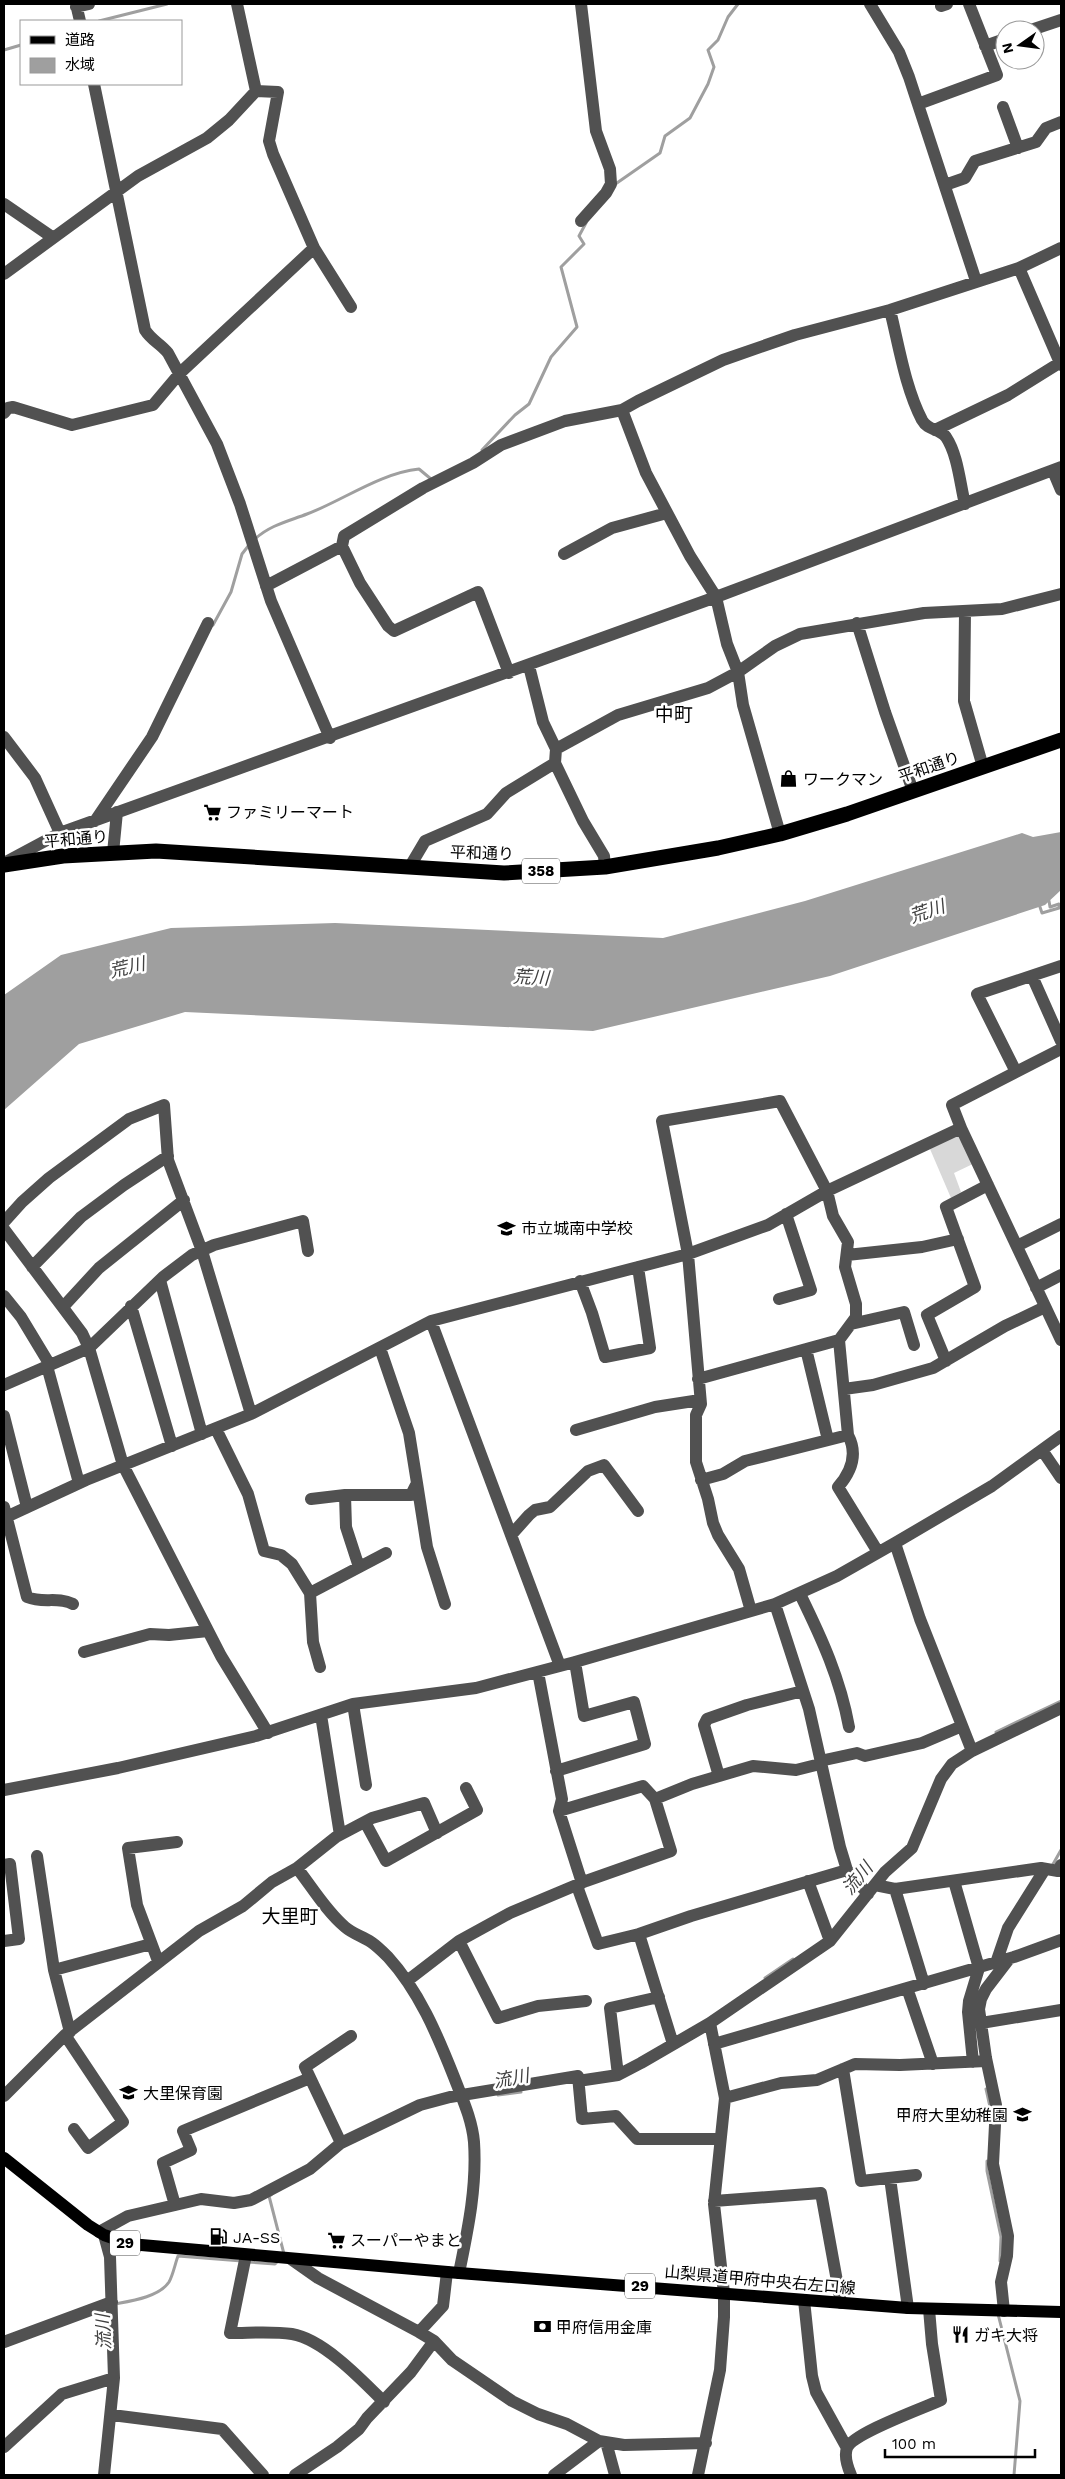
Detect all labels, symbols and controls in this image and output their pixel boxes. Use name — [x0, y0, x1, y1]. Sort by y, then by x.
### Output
legend — [20, 20, 182, 85]
north arrow — [995, 20, 1045, 70]
text: 道路 — [65, 31, 95, 49]
text: N — [998, 41, 1016, 55]
text: 水域 — [65, 56, 95, 74]
district label: 中町 — [655, 703, 693, 726]
street label: 平和通り — [896, 748, 962, 786]
shop icon: ワークマン — [779, 769, 799, 789]
place label: ワークマン — [803, 770, 883, 789]
supermarket icon: ファミリーマート — [202, 802, 222, 822]
place label: ファミリーマート — [226, 803, 354, 822]
street label: 平和通り — [43, 827, 109, 851]
street label: 平和通り — [450, 842, 514, 864]
road number: 358 — [522, 858, 560, 884]
water label: 荒川 — [907, 895, 949, 927]
water label: 荒川 — [107, 952, 149, 981]
water label: 荒川 — [512, 966, 552, 989]
school or university icon: 市立城南中学校 — [497, 1218, 517, 1238]
place label: 市立城南中学校 — [521, 1219, 633, 1238]
water label: 流川 — [837, 1856, 878, 1899]
district label: 大里町 — [261, 1905, 319, 1928]
water label: 流川 — [491, 2064, 533, 2092]
school or university icon: 大里保育園 — [119, 2083, 139, 2103]
place label: 大里保育園 — [143, 2084, 223, 2103]
school or university icon: 甲府大里幼稚園 — [1012, 2105, 1032, 2125]
place label: 甲府大里幼稚園 — [896, 2106, 1008, 2125]
fuel station icon: JA-SS — [209, 2227, 229, 2247]
place label: JA-SS — [233, 2228, 280, 2247]
road number: 29 — [110, 2230, 140, 2256]
supermarket icon: スーパーやまと — [326, 2230, 346, 2250]
place label: スーパーやまと — [350, 2231, 462, 2250]
street label: 山梨県道甲府中央右左口線 — [664, 2262, 856, 2298]
road number: 29 — [625, 2274, 655, 2298]
water label: 流川 — [91, 2311, 114, 2351]
bank icon: 甲府信用金庫 — [532, 2317, 552, 2337]
place label: 甲府信用金庫 — [556, 2318, 652, 2337]
restaurant icon: ガキ大将 — [950, 2325, 970, 2345]
place label: ガキ大将 — [974, 2326, 1038, 2345]
scale bar — [885, 2426, 1035, 2458]
text: 100 m — [892, 2435, 936, 2453]

